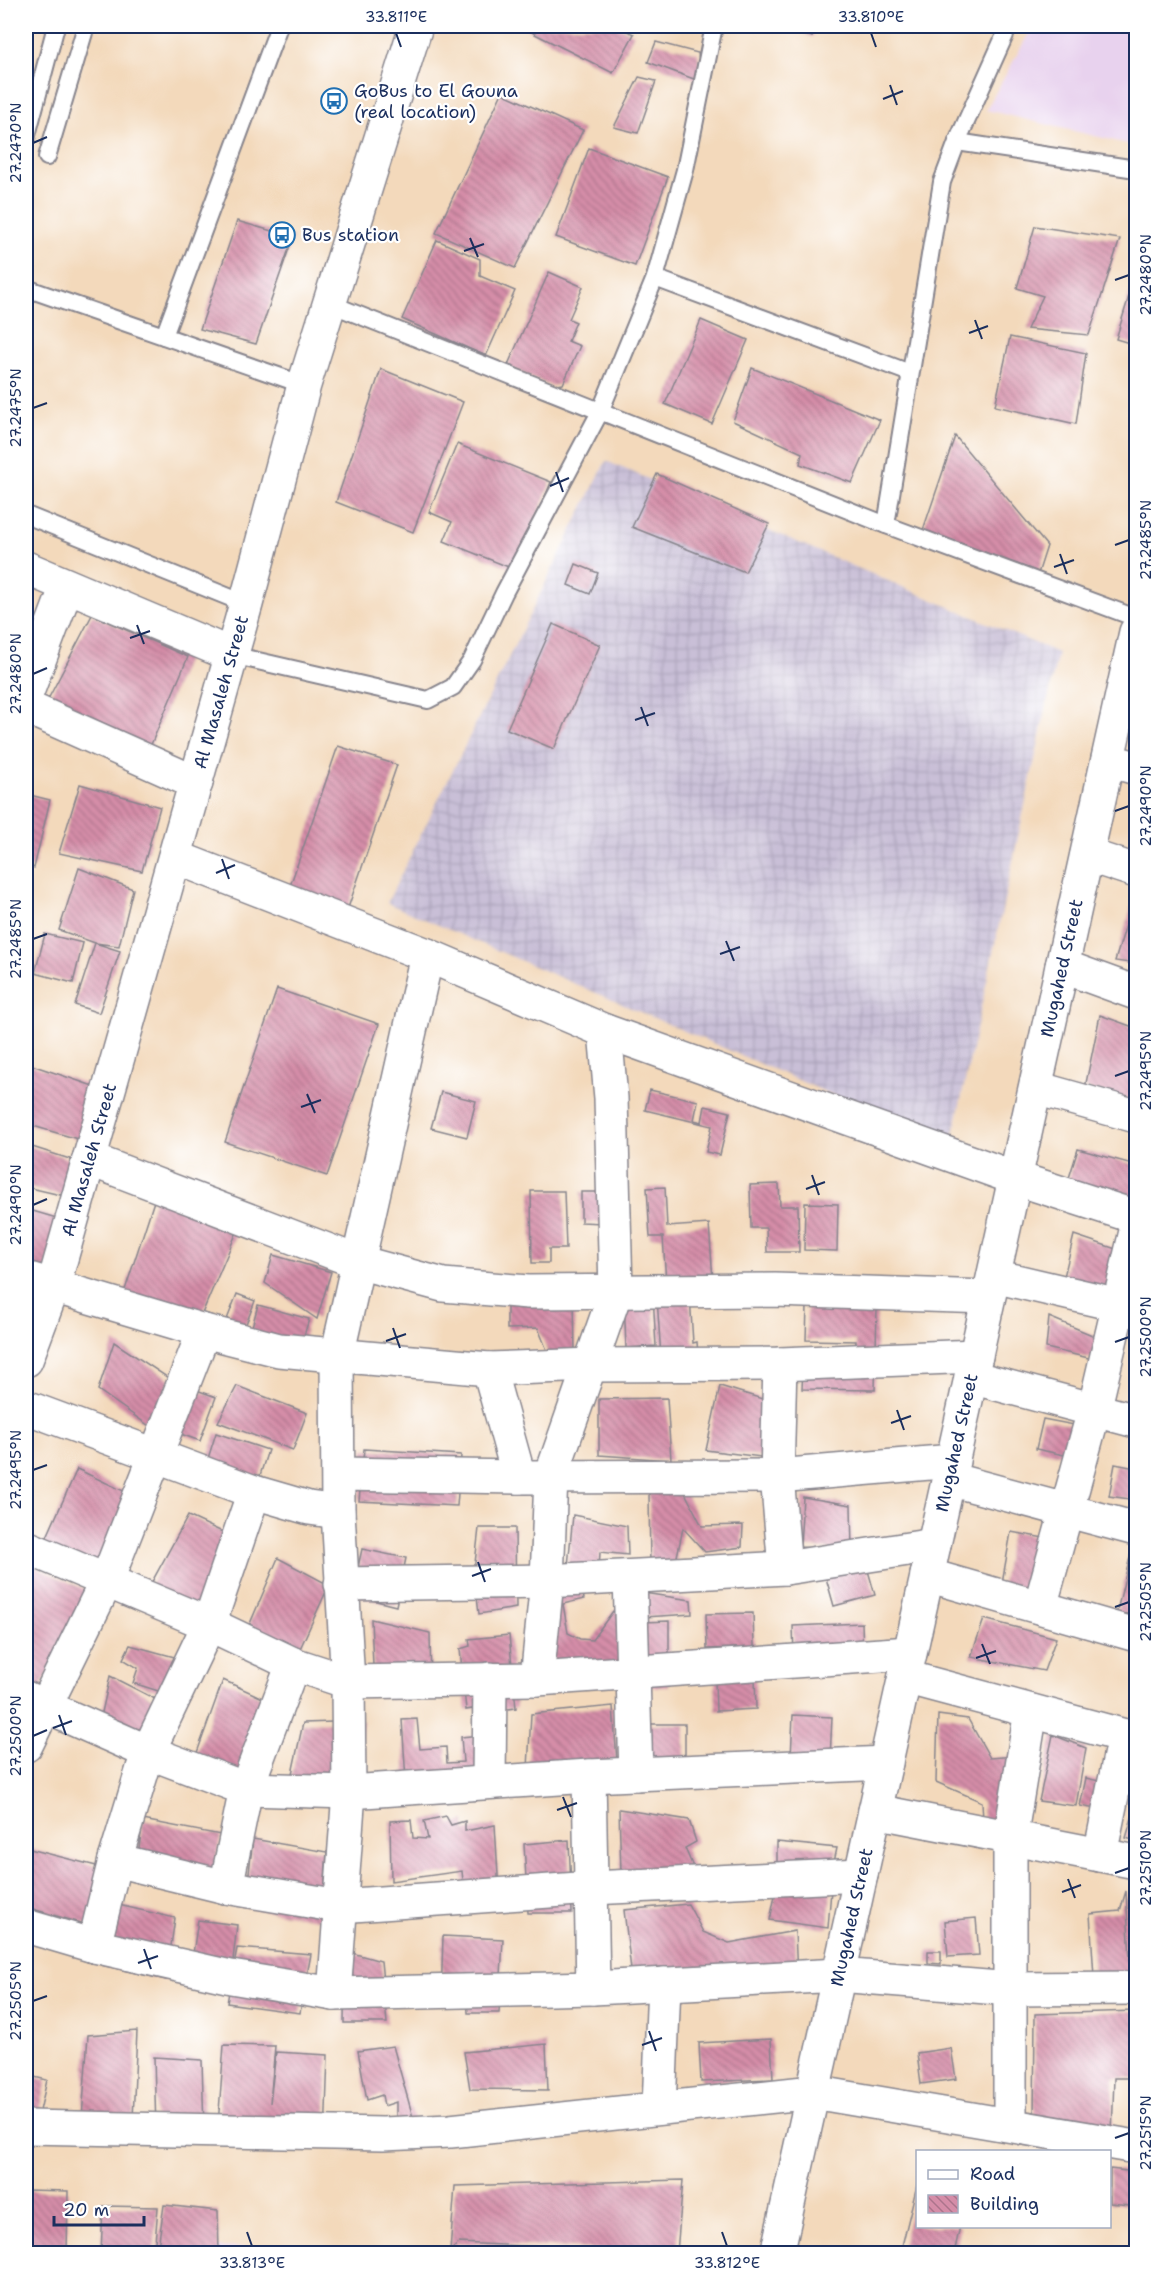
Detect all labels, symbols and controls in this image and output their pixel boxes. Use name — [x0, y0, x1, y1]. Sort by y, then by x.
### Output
text: 33.811°E — [365, 7, 427, 27]
text: 33.810°E — [838, 7, 904, 27]
place label: GoBus to El Gouna (real location) — [354, 79, 518, 124]
bus stop icon: GoBus to El Gouna (real location) — [319, 86, 349, 116]
text: 27.2470°N — [6, 102, 26, 184]
bus stop icon: Bus station — [267, 220, 297, 250]
place label: Bus station — [302, 223, 399, 247]
text: 27.2480°N — [1136, 234, 1156, 316]
text: 27.2475°N — [6, 368, 26, 448]
text: 27.2485°N — [1136, 500, 1156, 580]
street label: Al Masaleh Street — [188, 612, 254, 772]
text: 27.2480°N — [6, 633, 26, 715]
text: 27.2490°N — [1136, 765, 1156, 847]
street label: Mugahed Street — [1035, 896, 1089, 1040]
text: 27.2485°N — [6, 899, 26, 979]
text: 27.2495°N — [1136, 1031, 1156, 1111]
street label: Al Masaleh Street — [56, 1080, 122, 1239]
text: 27.2490°N — [6, 1164, 26, 1246]
text: 27.2500°N — [1136, 1296, 1156, 1378]
street label: Mugahed Street — [930, 1371, 984, 1514]
text: 27.2495°N — [6, 1430, 26, 1510]
text: 27.2505°N — [1136, 1562, 1156, 1642]
text: 27.2500°N — [6, 1695, 26, 1777]
text: 27.2510°N — [1136, 1830, 1156, 1906]
street label: Mugahed Street — [825, 1845, 879, 1989]
text: 27.2505°N — [6, 1961, 26, 2041]
text: 27.2515°N — [1136, 2095, 1156, 2171]
legend — [916, 2150, 1111, 2228]
text: Road — [970, 2162, 1015, 2186]
scale bar — [54, 2189, 144, 2227]
text: Building — [970, 2192, 1039, 2216]
text: 20 m — [63, 2198, 109, 2222]
text: 33.813°E — [219, 2253, 285, 2273]
text: 33.812°E — [694, 2253, 760, 2273]

